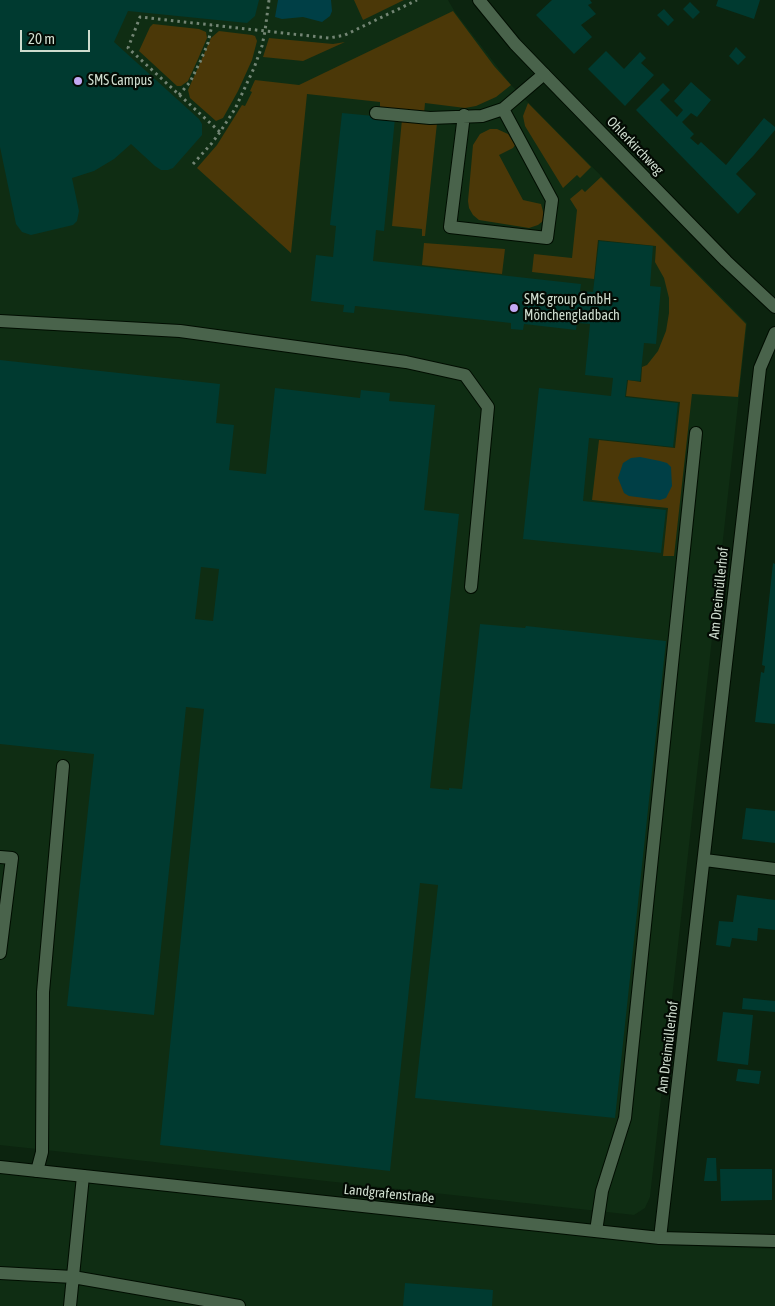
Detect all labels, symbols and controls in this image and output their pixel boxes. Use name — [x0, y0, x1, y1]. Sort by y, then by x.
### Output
scale bar — [22, 20, 92, 52]
text: 20 m — [28, 30, 55, 47]
place label: SMS Campus — [88, 73, 152, 89]
marker: SMS Campus — [72, 75, 84, 87]
street label: Ohlerkirchweg — [603, 113, 667, 179]
place label: SMS group GmbH - Mönchengladbach — [524, 292, 620, 324]
marker: SMS group GmbH - Mönchengladbach — [508, 302, 520, 314]
street label: Am Dreimüllerhof — [706, 546, 732, 640]
street label: Am Dreimüllerhof — [654, 1000, 682, 1094]
street label: Landgrafenstraße — [343, 1181, 435, 1207]

